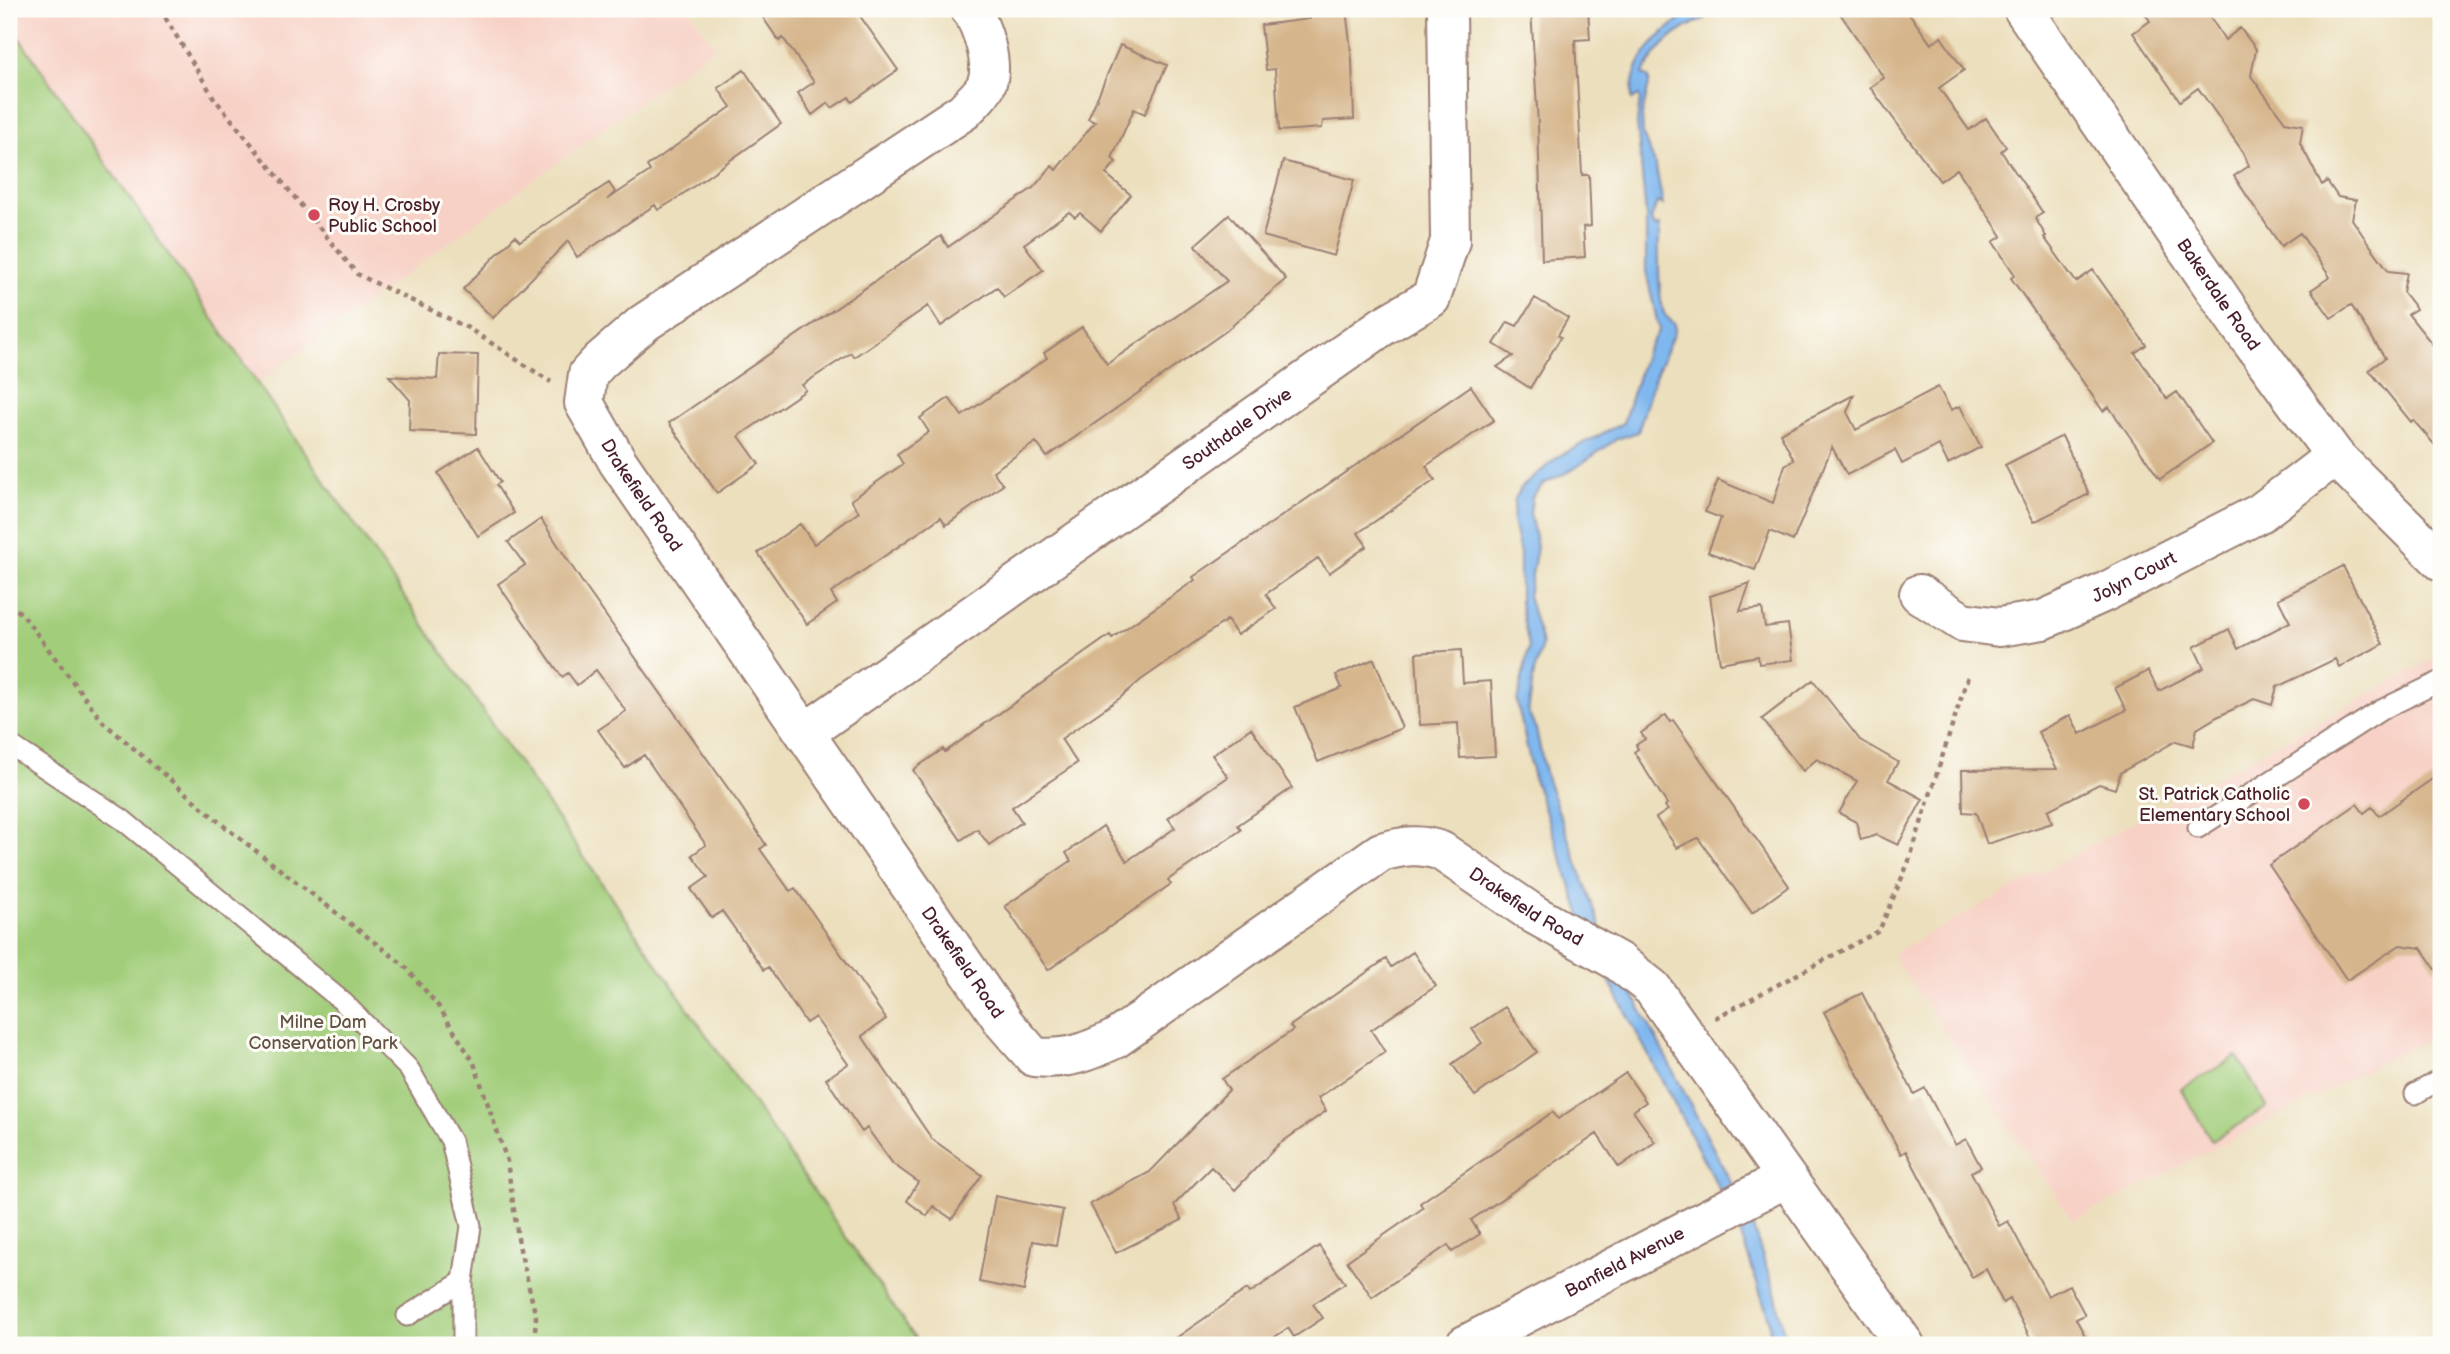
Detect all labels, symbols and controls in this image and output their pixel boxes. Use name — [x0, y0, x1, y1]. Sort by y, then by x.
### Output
place label: Roy H. Crosby Public School — [328, 195, 441, 237]
marker: Roy H. Crosby Public School — [306, 207, 322, 223]
street label: Bakerdale Road — [2173, 234, 2265, 354]
street label: Southdale Drive — [1178, 383, 1296, 474]
street label: Drakefield Road — [597, 435, 687, 555]
street label: Jolyn Court — [2089, 547, 2180, 607]
place label: St. Patrick Catholic Elementary School — [2138, 784, 2290, 826]
marker: St. Patrick Catholic Elementary School — [2296, 796, 2312, 812]
street label: Drakefield Road — [1465, 863, 1587, 950]
street label: Drakefield Road — [917, 903, 1008, 1022]
park label: Milne Dam Conservation Park — [249, 1012, 398, 1054]
street label: Banfield Avenue — [1561, 1222, 1688, 1302]

